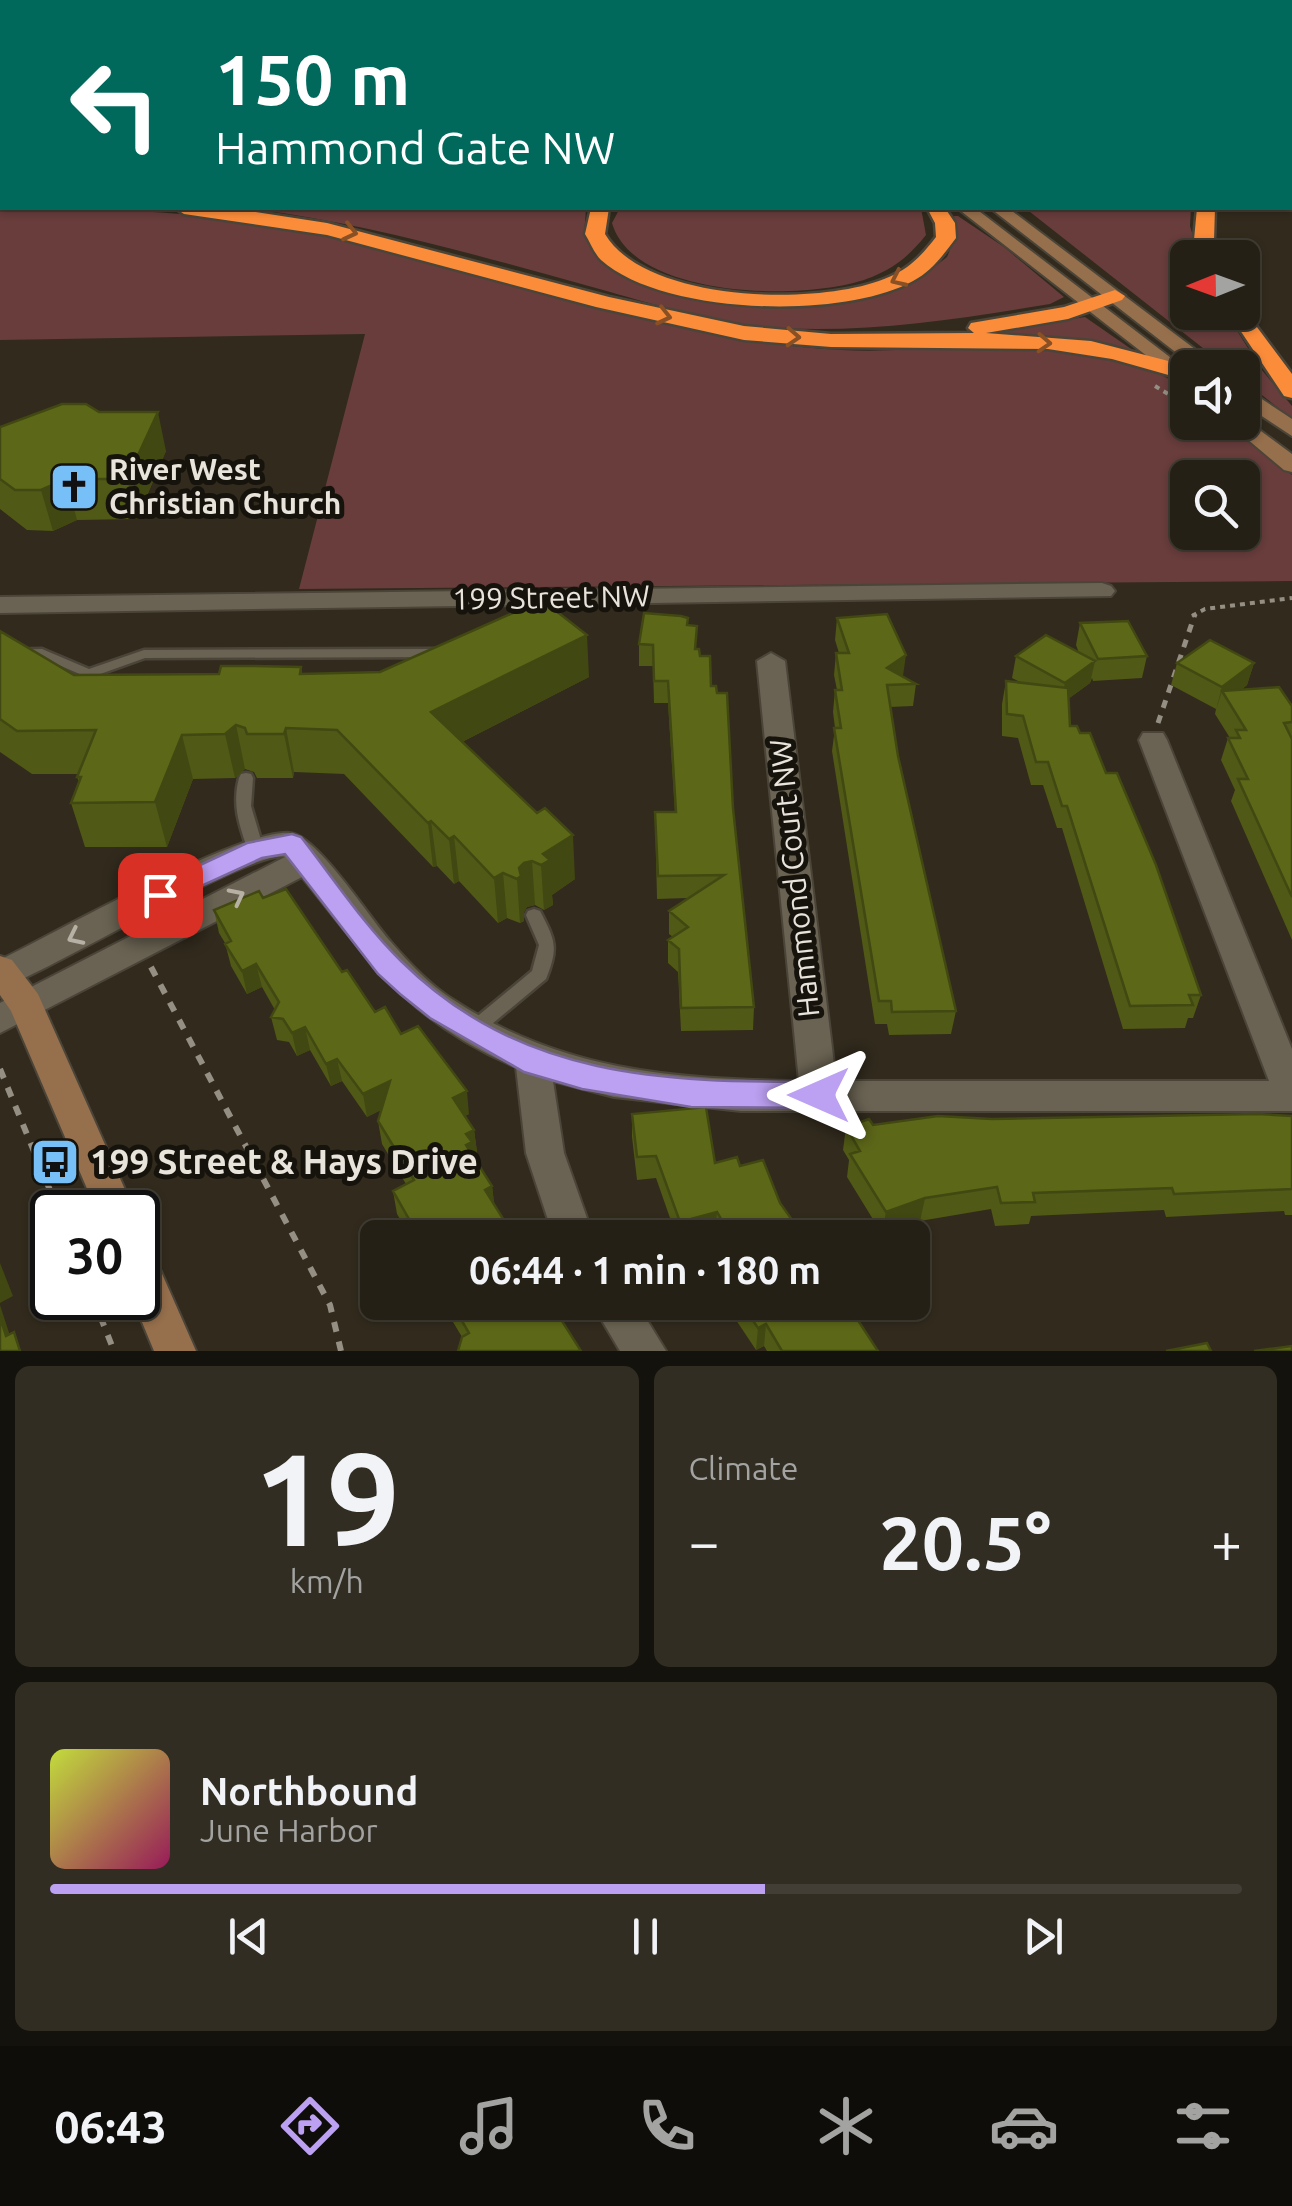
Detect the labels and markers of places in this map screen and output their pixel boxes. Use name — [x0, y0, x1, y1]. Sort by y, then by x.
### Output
place label: River West Christian Church — [109, 452, 341, 520]
church icon: River West Christian Church — [48, 461, 100, 513]
pin — [118, 853, 203, 938]
bus stop icon: 199 Street & Hays Drive — [29, 1136, 81, 1188]
place label: 199 Street & Hays Drive — [90, 1141, 478, 1181]

